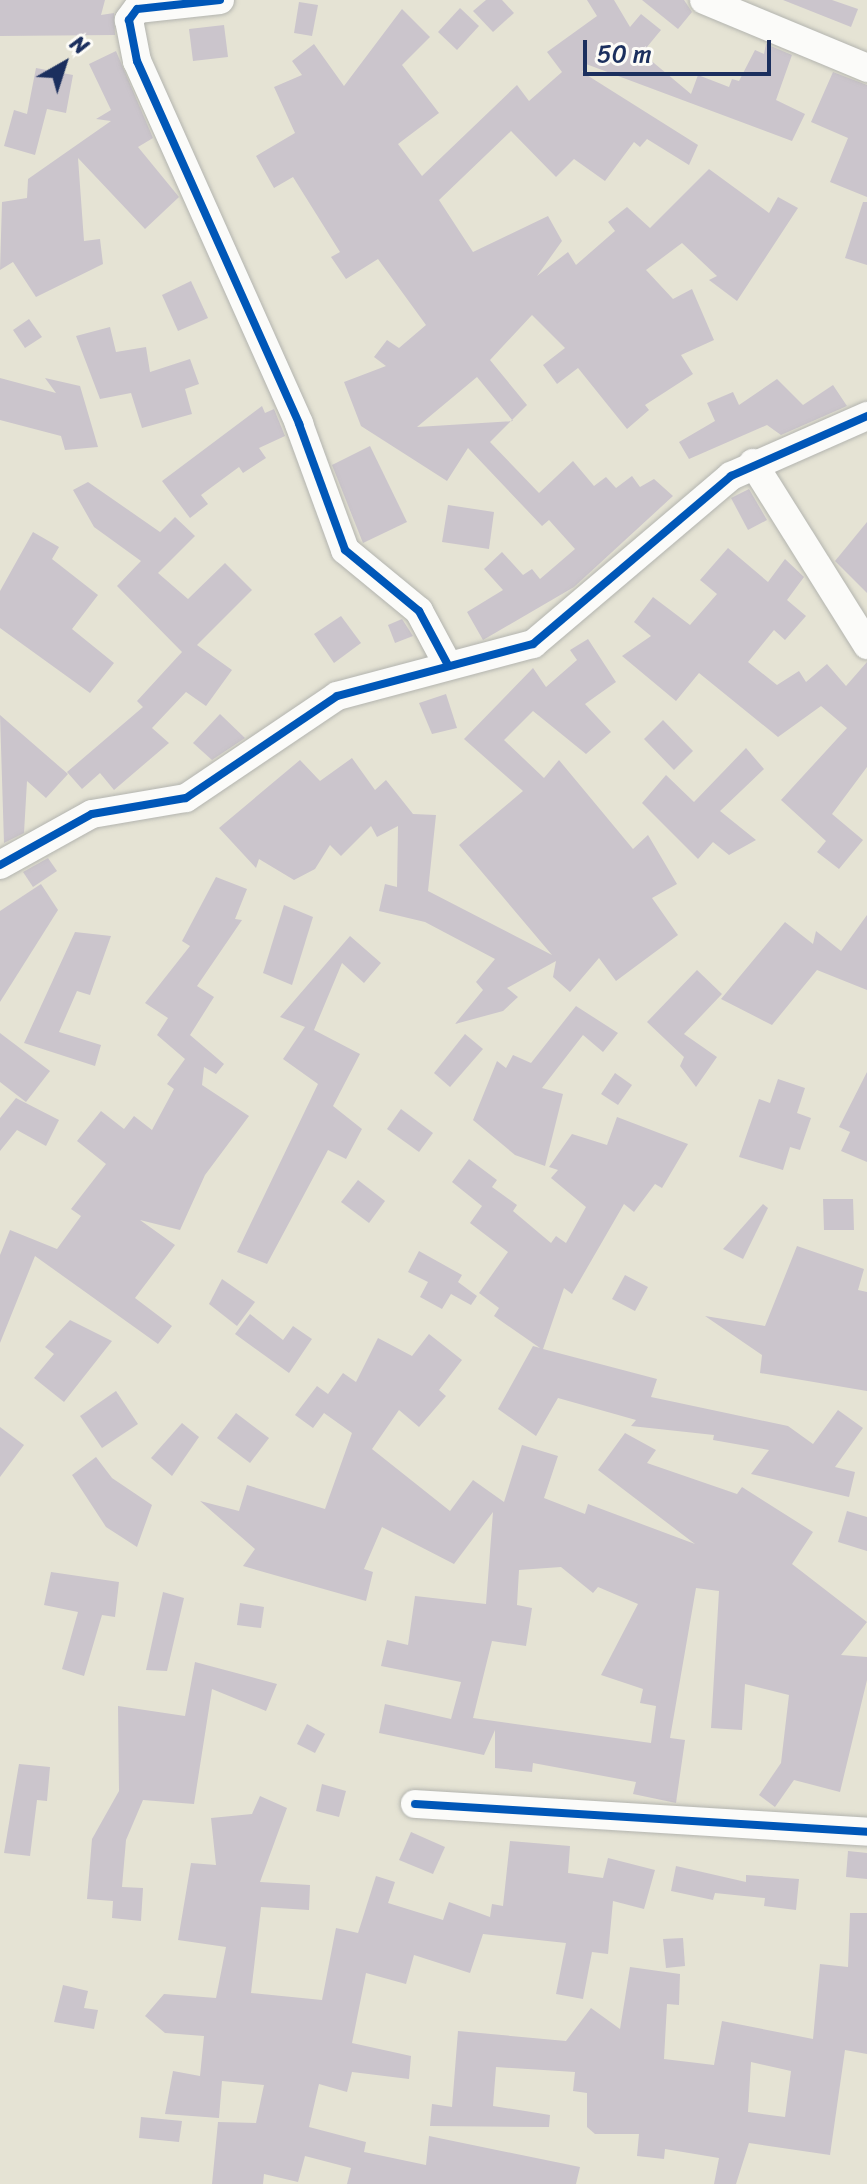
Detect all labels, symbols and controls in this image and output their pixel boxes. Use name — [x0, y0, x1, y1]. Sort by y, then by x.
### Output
north arrow — [24, 24, 104, 104]
scale bar — [587, 24, 775, 74]
text: N — [61, 25, 98, 65]
text: 50 m — [597, 33, 652, 75]

